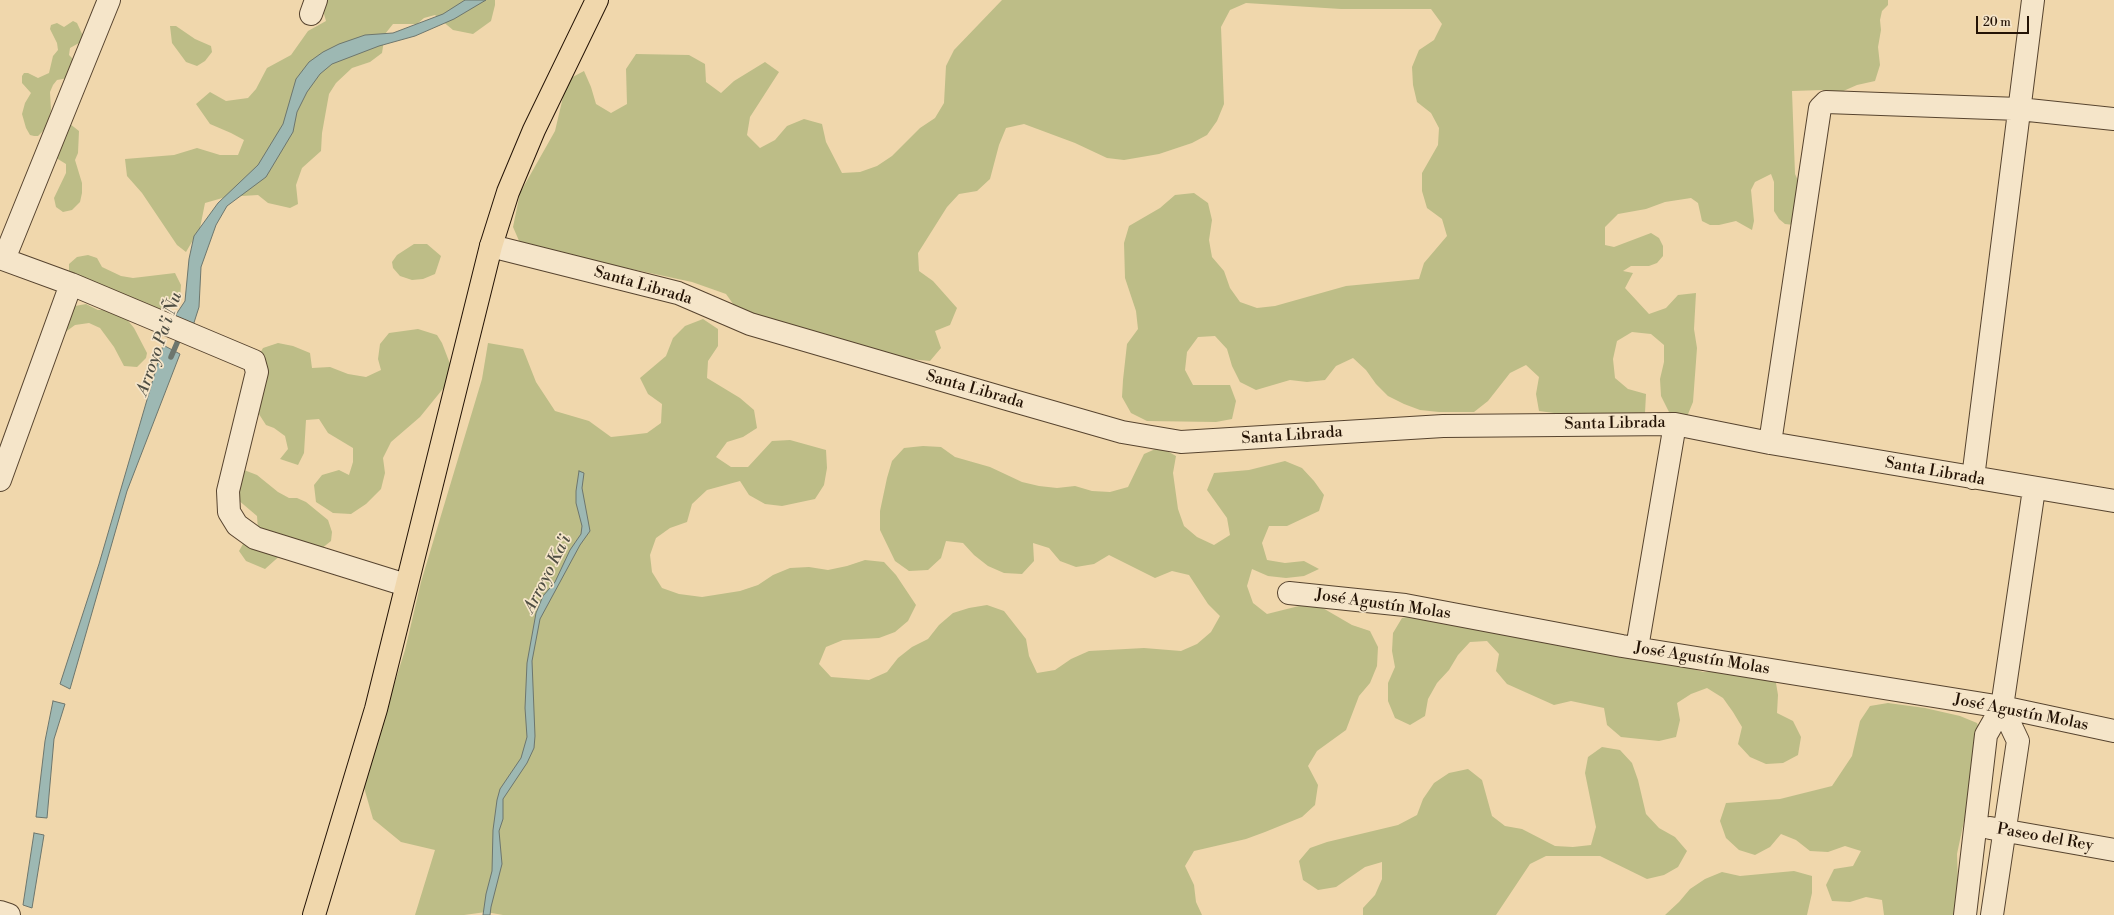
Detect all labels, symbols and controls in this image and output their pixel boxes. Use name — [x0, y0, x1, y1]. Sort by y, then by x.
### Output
scale bar — [1978, 8, 2031, 34]
text: 20 m — [1983, 15, 2011, 30]
street label: Santa Librada — [592, 263, 694, 309]
water label: Arroyo Pa'i Ñu — [133, 290, 187, 398]
street label: Santa Librada — [924, 367, 1026, 413]
street label: Santa Librada — [1564, 414, 1666, 434]
street label: Santa Librada — [1241, 423, 1343, 449]
street label: Santa Librada — [1883, 454, 1987, 490]
water label: Arroyo Ka'i — [520, 532, 576, 616]
street label: José Agustín Molas — [1314, 586, 1452, 624]
street label: José Agustín Molas — [1633, 639, 1771, 679]
street label: José Agustín Molas — [1952, 691, 2090, 735]
street label: Paseo del Rey — [1995, 820, 2095, 856]

